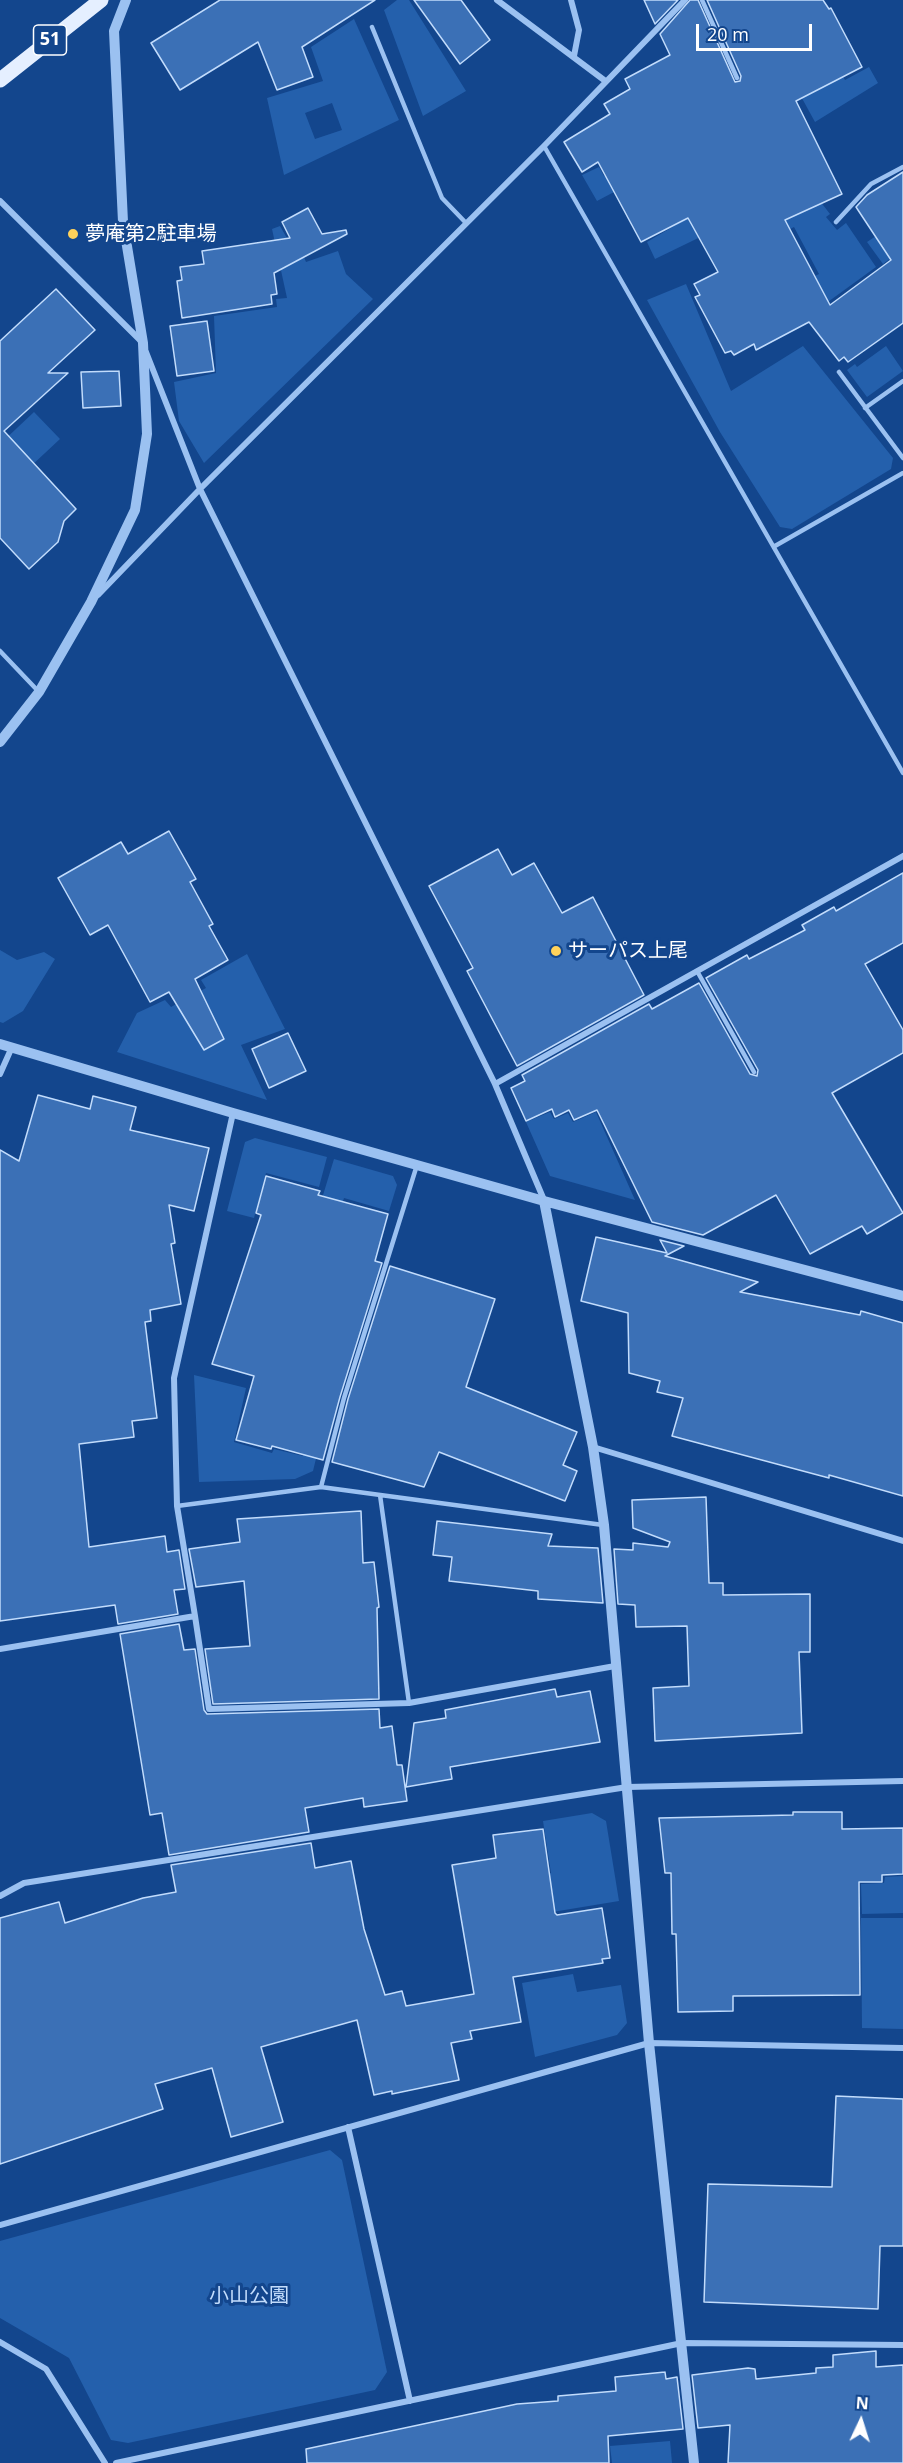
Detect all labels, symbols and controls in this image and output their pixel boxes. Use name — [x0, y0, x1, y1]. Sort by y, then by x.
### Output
scale bar — [699, 12, 814, 50]
text: 20 m — [707, 22, 749, 46]
road number: 51 — [34, 25, 66, 55]
place label: 夢庵第2駐車場 — [85, 222, 216, 246]
marker: 夢庵第2駐車場 — [66, 227, 80, 241]
place label: サーパス上尾 — [568, 939, 688, 963]
marker: サーパス上尾 — [549, 944, 563, 958]
park label: 小山公園 — [209, 2284, 289, 2308]
north arrow — [831, 2391, 891, 2451]
text: N — [855, 2392, 870, 2414]

